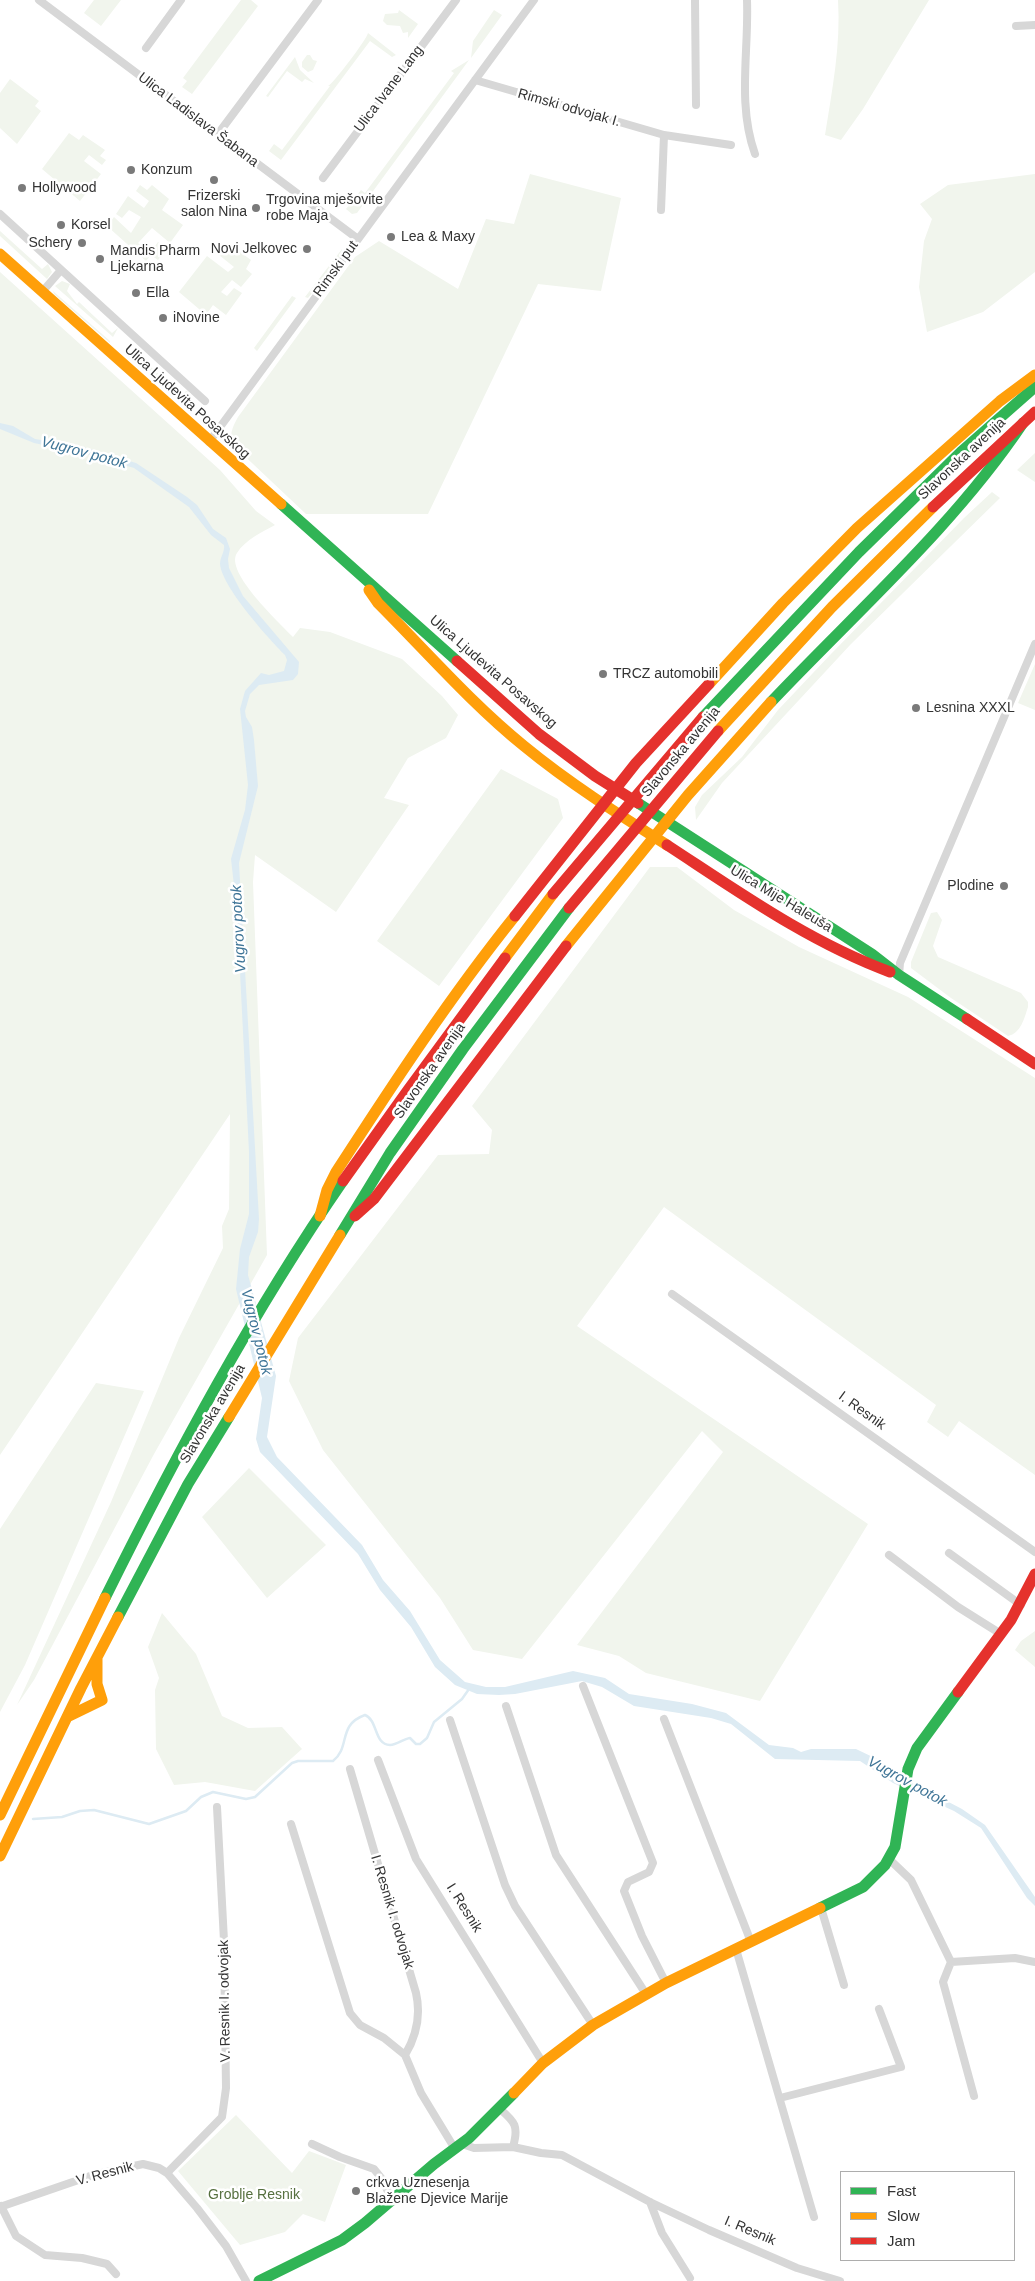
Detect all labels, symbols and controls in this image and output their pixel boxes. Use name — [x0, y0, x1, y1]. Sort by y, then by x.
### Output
street label: Ulica Ivane Lang — [351, 42, 427, 136]
street label: Ulica Ladislava Šabana — [135, 69, 261, 171]
street label: Rimski odvojak I. — [516, 85, 622, 131]
place label: Konzum — [141, 162, 192, 178]
marker: Konzum — [125, 164, 137, 176]
marker: Frizerski salon Nina — [208, 174, 220, 186]
place label: Hollywood — [32, 180, 97, 196]
marker: Hollywood — [16, 182, 28, 194]
place label: Frizerski salon Nina — [181, 188, 247, 220]
place label: Trgovina mješovite robe Maja — [266, 192, 383, 224]
marker: Trgovina mješovite robe Maja — [250, 202, 262, 214]
place label: Korsel — [71, 217, 111, 233]
marker: Korsel — [55, 219, 67, 231]
place label: Lea & Maxy — [401, 229, 475, 245]
marker: Lea & Maxy — [385, 231, 397, 243]
place label: Schery — [28, 235, 72, 251]
marker: Schery — [76, 237, 88, 249]
street label: Rimski put — [310, 238, 362, 300]
place label: Novi Jelkovec — [211, 241, 297, 257]
place label: Mandis Pharm Ljekarna — [110, 243, 200, 276]
marker: Novi Jelkovec — [301, 243, 313, 255]
marker: Mandis Pharm Ljekarna — [94, 253, 106, 265]
place label: Ella — [146, 285, 169, 301]
marker: Ella — [130, 287, 142, 299]
place label: iNovine — [173, 310, 220, 326]
marker: iNovine — [157, 312, 169, 324]
street label: Ulica Ljudevita Posavskog — [121, 341, 253, 463]
street label: Slavonska avenija — [915, 414, 1009, 504]
water label: Vugrov potok — [39, 433, 129, 473]
street label: Ulica Ljudevita Posavskog — [426, 612, 560, 732]
place label: TRCZ automobili — [613, 666, 718, 682]
marker: TRCZ automobili — [597, 668, 609, 680]
place label: Lesnina XXXL — [926, 700, 1015, 716]
marker: Lesnina XXXL — [910, 702, 922, 714]
street label: Slavonska avenija — [638, 703, 724, 801]
street label: Ulica Mije Haleuša — [727, 862, 835, 936]
place label: Plodine — [947, 878, 994, 894]
marker: Plodine — [998, 880, 1010, 892]
water label: Vugrov potok — [228, 885, 250, 973]
street label: Slavonska avenija — [391, 1020, 469, 1122]
water label: Vugrov potok — [237, 1287, 275, 1377]
street label: Slavonska avenija — [177, 1361, 249, 1467]
street label: I. Resnik — [835, 1388, 889, 1434]
water label: Vugrov potok — [864, 1753, 950, 1811]
street label: I. Resnik I. odvojak — [367, 1853, 417, 1971]
street label: I. Resnik — [442, 1880, 486, 1936]
street label: V. Resnik I. odvojak — [216, 1940, 234, 2062]
street label: V. Resnik — [75, 2158, 135, 2190]
legend — [840, 2171, 1015, 2261]
place label: crkva Uznesenja Blažene Djevice Marije — [366, 2175, 508, 2208]
text: Fast — [887, 2182, 916, 2199]
marker: crkva Uznesenja Blažene Djevice Marije — [350, 2185, 362, 2197]
park label: Groblje Resnik — [208, 2187, 300, 2203]
text: Slow — [887, 2207, 920, 2224]
street label: I. Resnik — [722, 2213, 778, 2249]
text: Jam — [887, 2232, 915, 2249]

